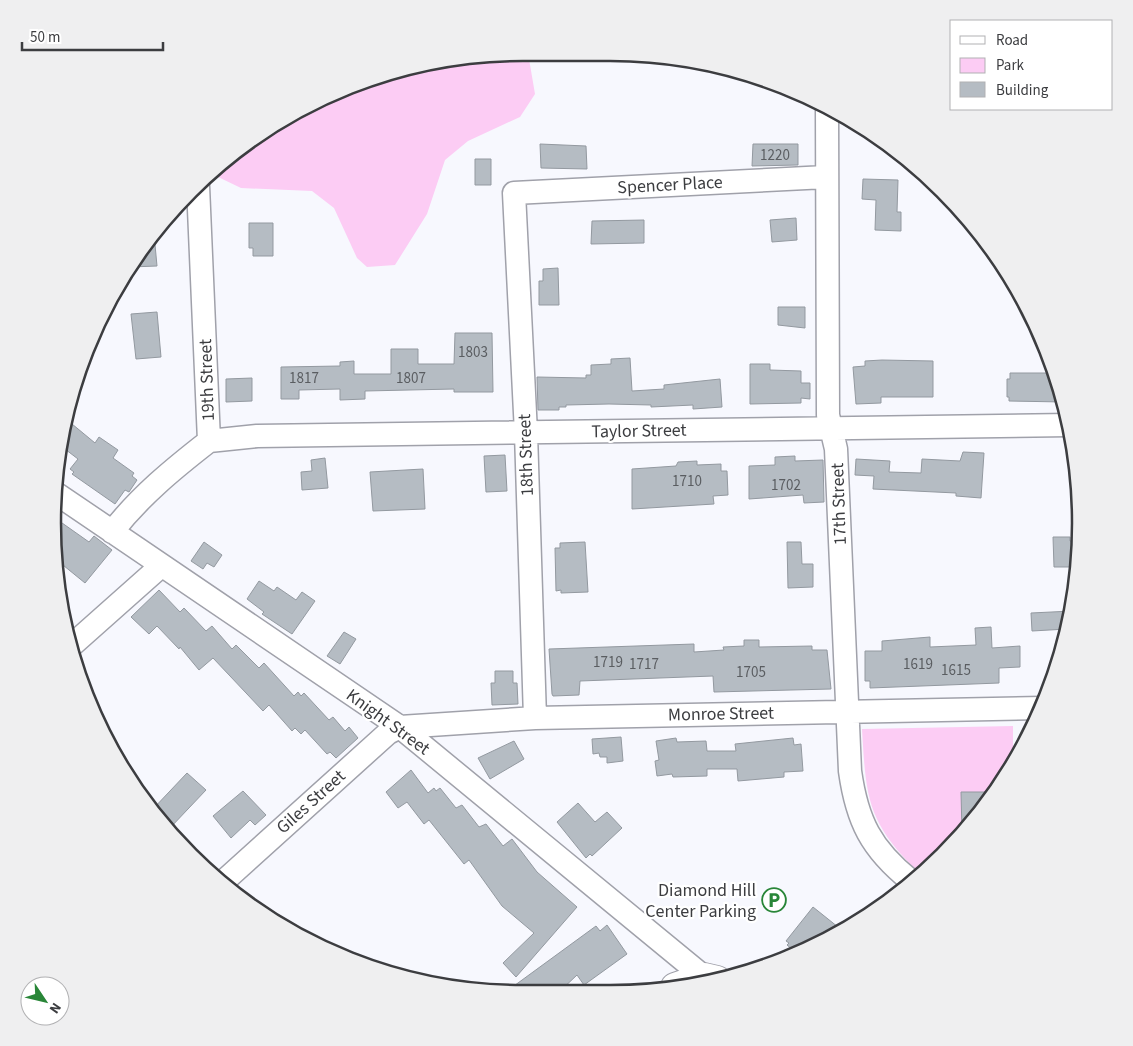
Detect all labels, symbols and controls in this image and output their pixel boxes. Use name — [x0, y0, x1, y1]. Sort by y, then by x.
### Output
scale bar — [22, 20, 164, 52]
legend — [950, 20, 1113, 110]
text: 50 m — [30, 27, 60, 48]
text: Road — [996, 30, 1028, 51]
text: Park — [996, 55, 1025, 76]
text: Building — [996, 80, 1049, 101]
house number: 1220 — [760, 145, 790, 166]
street label: Spencer Place — [617, 170, 723, 200]
street label: 19th Street — [193, 338, 221, 422]
house number: 1803 — [458, 342, 488, 363]
house number: 1817 — [289, 368, 319, 389]
house number: 1807 — [396, 368, 426, 389]
street label: 18th Street — [512, 413, 540, 497]
street label: Taylor Street — [591, 418, 687, 444]
street label: 17th Street — [825, 462, 853, 546]
house number: 1710 — [672, 471, 702, 492]
house number: 1702 — [771, 475, 801, 496]
house number: 1719 — [593, 652, 623, 673]
house number: 1717 — [629, 654, 659, 675]
house number: 1619 — [903, 654, 933, 675]
house number: 1615 — [941, 660, 971, 681]
house number: 1705 — [736, 662, 766, 683]
street label: Knight Street — [341, 683, 435, 761]
street label: Monroe Street — [668, 701, 774, 727]
street label: Giles Street — [271, 764, 351, 840]
place label: Diamond Hill Center Parking — [645, 878, 756, 924]
parking icon: Diamond Hill Center Parking — [761, 887, 787, 913]
north arrow — [20, 976, 70, 1026]
text: N — [44, 998, 66, 1017]

